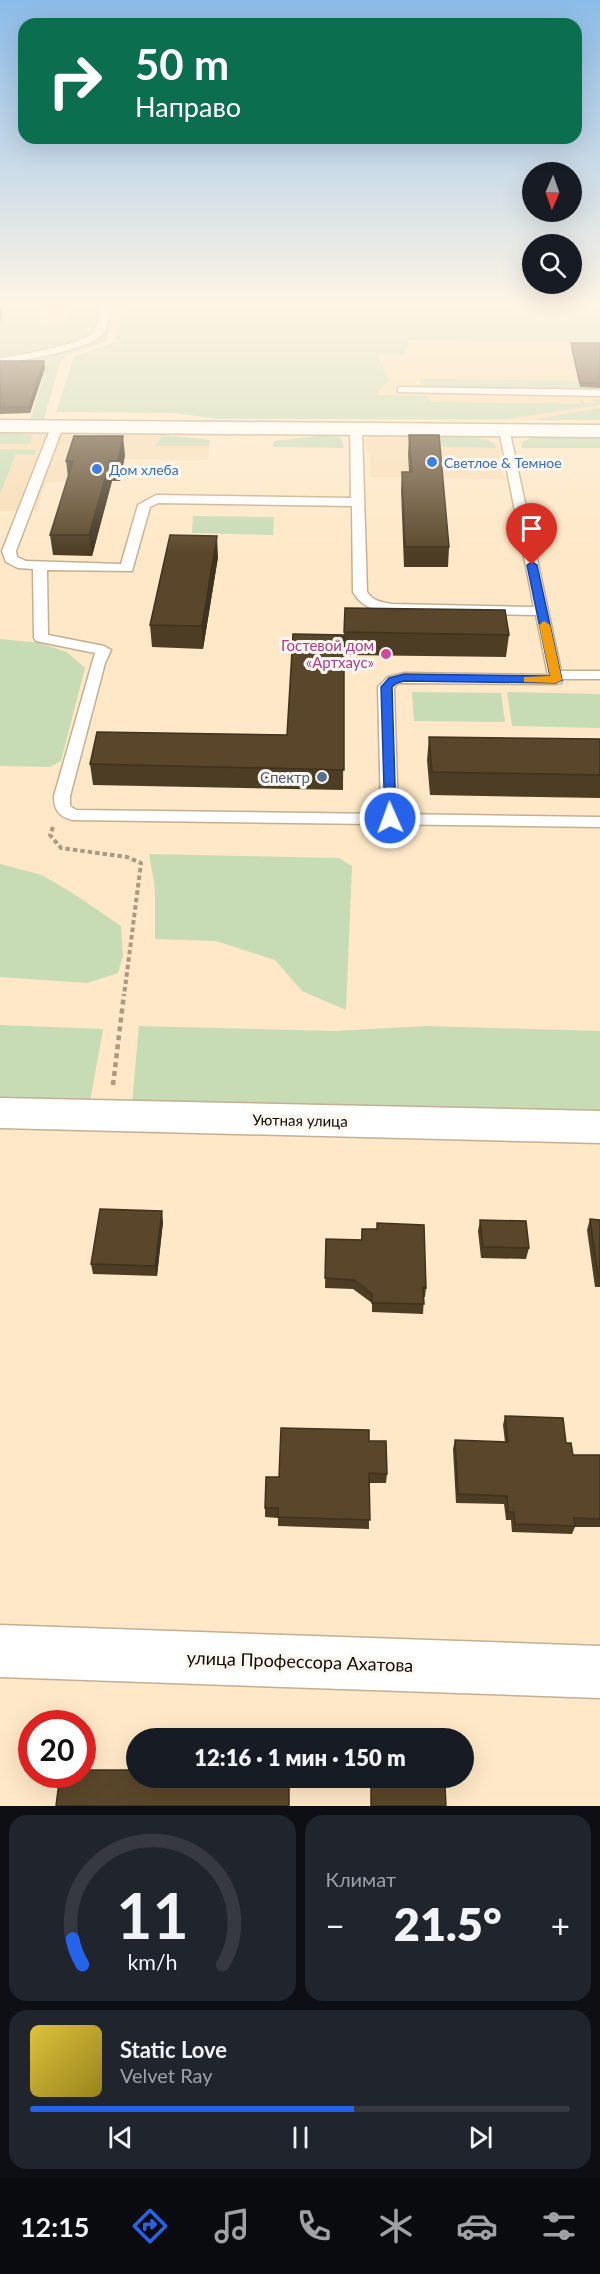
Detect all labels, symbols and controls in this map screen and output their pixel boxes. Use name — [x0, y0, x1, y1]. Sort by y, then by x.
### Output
text: 50 m — [135, 39, 229, 89]
icon: right — [36, 42, 114, 120]
text: Направо — [135, 90, 241, 123]
north arrow — [522, 162, 582, 222]
map controls — [522, 162, 582, 294]
button: search — [522, 234, 582, 294]
place label: Светлое & Темное — [444, 454, 562, 471]
marker: Светлое & Темное — [425, 455, 439, 469]
place label: Дом хлеба — [109, 461, 179, 478]
marker: Дом хлеба — [90, 462, 104, 476]
pin — [506, 503, 557, 565]
icon: arrive — [515, 512, 548, 545]
place label: Гостевой дом «Артхаус» — [281, 636, 374, 671]
marker: Гостевой дом «Артхаус» — [379, 647, 393, 661]
place label: Спектр — [260, 768, 310, 786]
marker: Спектр — [315, 770, 329, 784]
position arrow — [358, 786, 422, 850]
street label: Уютная улица — [252, 1110, 348, 1130]
street label: улица Профессора Ахатова — [186, 1646, 414, 1676]
speed limit sign: 20 — [18, 1710, 96, 1788]
text: 12:16 · 1 мин · 150 m — [194, 1744, 406, 1771]
text: Климат — [326, 1867, 396, 1891]
text: 11 — [116, 1877, 188, 1952]
text: 21.5° — [394, 1897, 502, 1951]
text: − — [326, 1905, 345, 1945]
text: + — [551, 1905, 570, 1945]
text: km/h — [127, 1949, 177, 1975]
text: Static Love — [120, 2036, 227, 2063]
text: Velvet Ray — [120, 2063, 213, 2087]
icon: previous — [104, 2121, 137, 2154]
icon: pause — [284, 2121, 317, 2154]
icon: next — [464, 2121, 497, 2154]
icon: directions — [129, 2205, 171, 2247]
icon: music — [211, 2205, 253, 2247]
icon: phone — [293, 2205, 335, 2247]
icon: climate — [375, 2205, 417, 2247]
icon: car — [456, 2205, 498, 2247]
icon: filters — [538, 2205, 580, 2247]
text: 12:15 — [20, 2210, 89, 2243]

